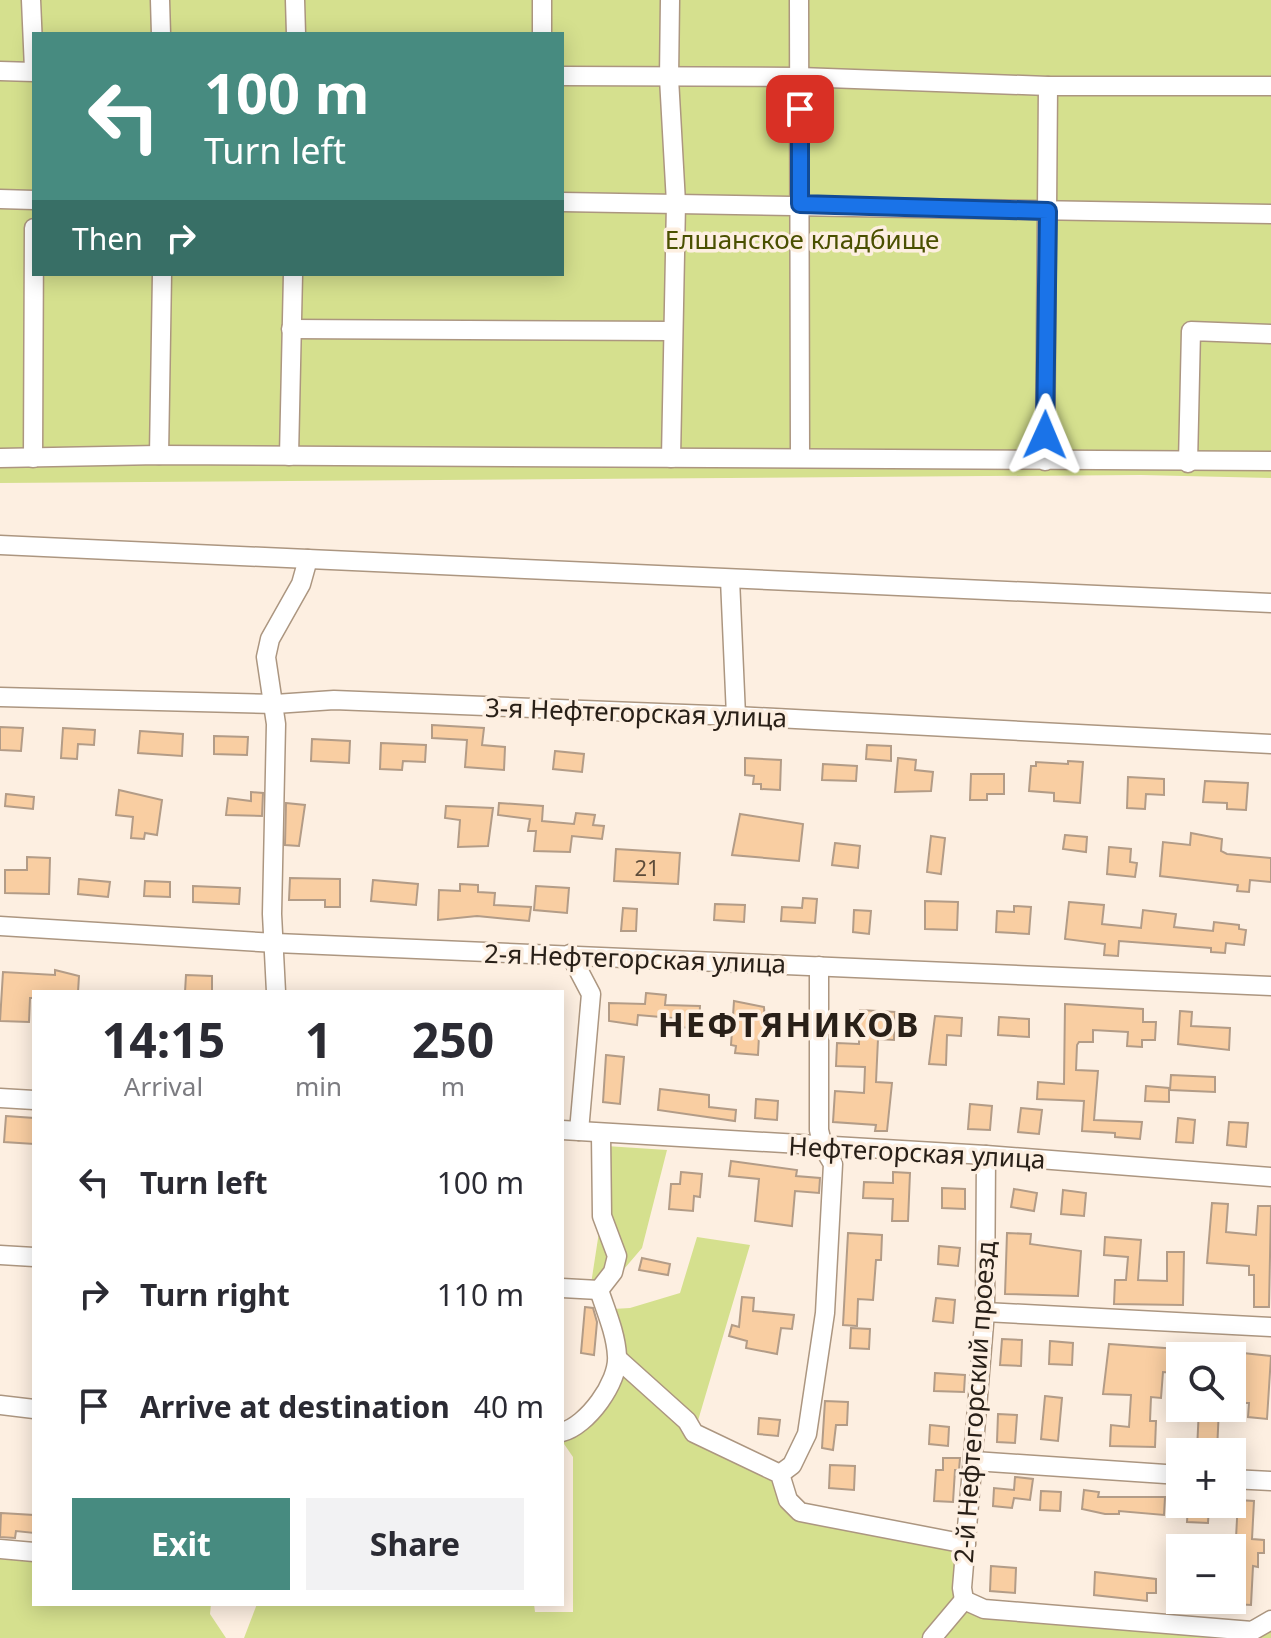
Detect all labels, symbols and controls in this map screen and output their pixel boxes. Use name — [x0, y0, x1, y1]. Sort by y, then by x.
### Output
text: 100 m — [204, 54, 369, 130]
icon: left — [72, 64, 176, 168]
pin — [766, 75, 834, 143]
icon: arrive — [778, 87, 822, 131]
text: Turn left — [204, 126, 346, 175]
icon: right — [159, 216, 203, 260]
text: Then — [72, 218, 143, 259]
park label: Елшанское кладбище — [665, 221, 939, 257]
position arrow — [1003, 393, 1087, 477]
street label: 3-я Нефтегорская улица — [484, 689, 788, 735]
house number: 21 — [634, 852, 660, 882]
street label: 2-я Нефтегорская улица — [483, 935, 787, 981]
district label: НЕФТЯНИКОВ — [658, 1001, 920, 1047]
text: 14:15 — [102, 1007, 225, 1072]
text: 1 — [305, 1007, 332, 1072]
text: 250 — [412, 1007, 494, 1072]
text: Arrival — [124, 1068, 203, 1104]
text: min — [295, 1068, 342, 1104]
text: m — [441, 1068, 465, 1104]
street label: Нефтегорская улица — [788, 1127, 1046, 1177]
icon: left — [72, 1160, 116, 1204]
text: Turn left — [140, 1162, 268, 1203]
text: 100 m — [437, 1162, 524, 1203]
street label: 2-й Нефтегорский проезд — [945, 1240, 1003, 1564]
icon: right — [72, 1272, 116, 1316]
text: Turn right — [140, 1274, 290, 1315]
text: 110 m — [437, 1274, 524, 1315]
map controls — [1166, 1342, 1246, 1614]
button: search — [1166, 1342, 1246, 1422]
icon: arrive — [72, 1384, 116, 1428]
text: Arrive at destination — [140, 1386, 450, 1427]
text: 40 m — [474, 1386, 544, 1427]
button: + — [1166, 1438, 1246, 1518]
button: Exit — [72, 1498, 290, 1590]
button: Share — [306, 1498, 524, 1590]
button: − — [1166, 1534, 1246, 1614]

